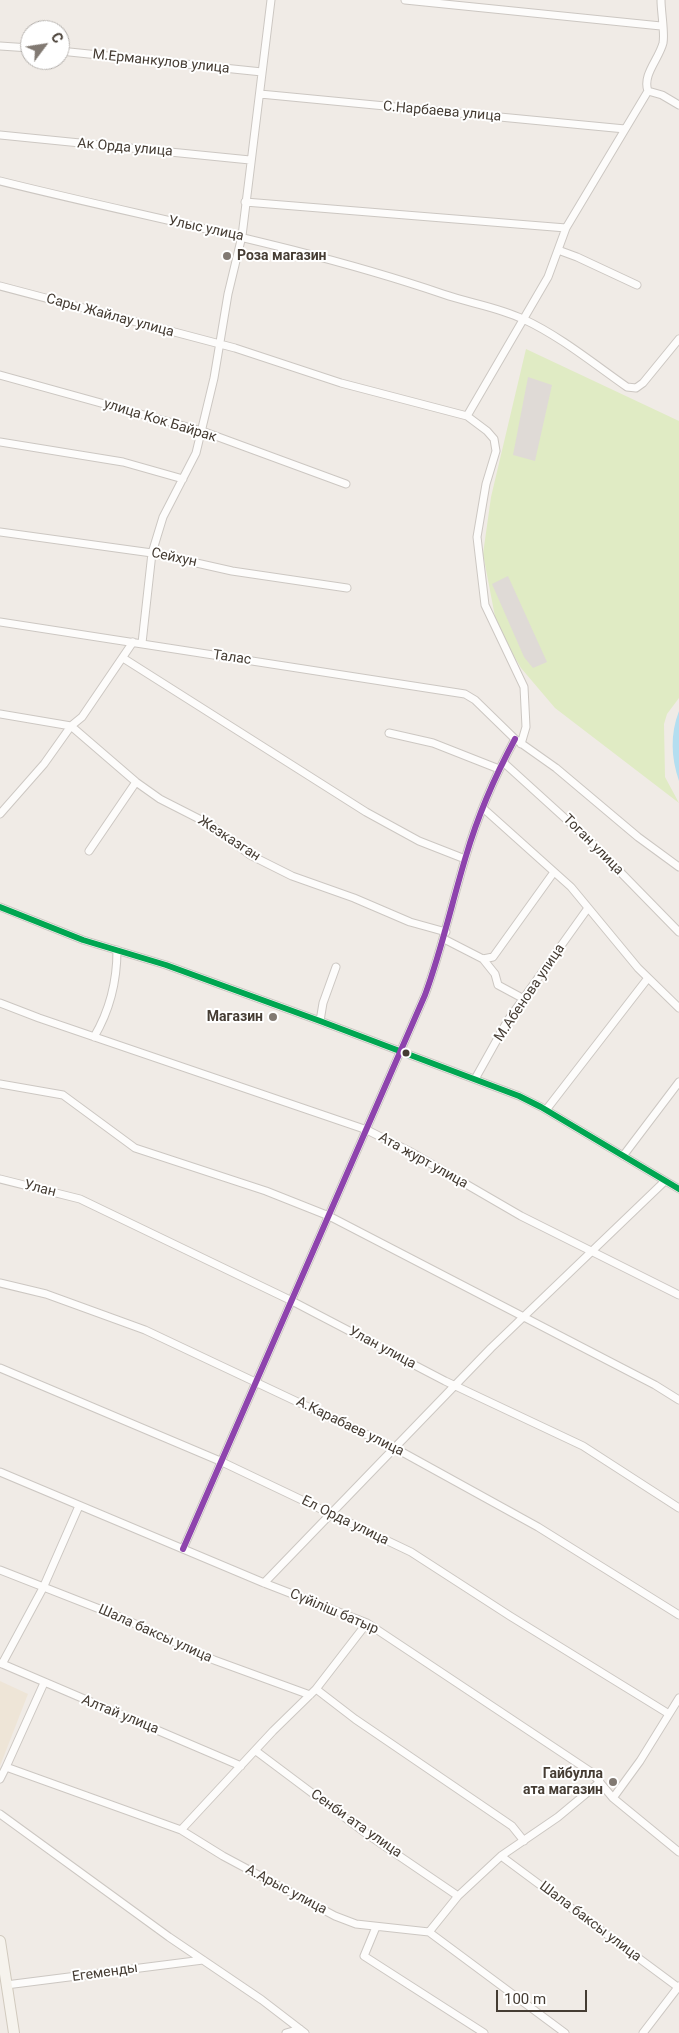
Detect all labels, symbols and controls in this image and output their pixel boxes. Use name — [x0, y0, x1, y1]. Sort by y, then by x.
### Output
north arrow — [20, 20, 70, 70]
text: С — [48, 30, 66, 46]
street label: М.Ерманкулов улица — [92, 46, 230, 78]
street label: С.Нарбаева улица — [382, 98, 502, 126]
street label: Ак Орда улица — [77, 135, 173, 161]
street label: Улыс улица — [167, 213, 245, 245]
place label: Роза магазин — [237, 248, 327, 264]
marker: Роза магазин — [221, 250, 233, 262]
street label: Сары Жайлау улица — [44, 291, 176, 341]
street label: улица Кок Байрак — [101, 396, 219, 446]
street label: Сейхун — [150, 545, 198, 571]
street label: Талас — [212, 647, 252, 669]
street label: Тоган улица — [559, 811, 627, 879]
street label: Жезказган — [195, 813, 263, 865]
street label: М.Абенова улица — [491, 941, 569, 1045]
place label: Магазин — [207, 1009, 263, 1025]
marker: Магазин — [267, 1011, 279, 1023]
unlabelled marker — [401, 1048, 411, 1058]
street label: Ата журт улица — [375, 1129, 471, 1193]
street label: Улан — [22, 1177, 58, 1201]
street label: Улан улица — [345, 1323, 419, 1373]
street label: А.Карабаев улица — [293, 1394, 407, 1460]
street label: Ел Орда улица — [299, 1493, 391, 1549]
street label: Сүйіліш батыр — [287, 1586, 381, 1638]
street label: Шала баксы улица — [95, 1601, 215, 1667]
street label: Алтай улица — [79, 1692, 161, 1738]
place label: Гайбулла ата магазин — [523, 1766, 603, 1798]
marker: Гайбулла ата магазин — [607, 1776, 619, 1788]
street label: Сенби ата улица — [307, 1786, 405, 1862]
street label: А.Арыс улица — [242, 1861, 330, 1919]
street label: Шала баксы улица — [536, 1878, 644, 1966]
street label: Егеменды — [71, 1960, 139, 1986]
scale bar — [499, 1980, 590, 2012]
text: 100 m — [504, 1990, 546, 2008]

